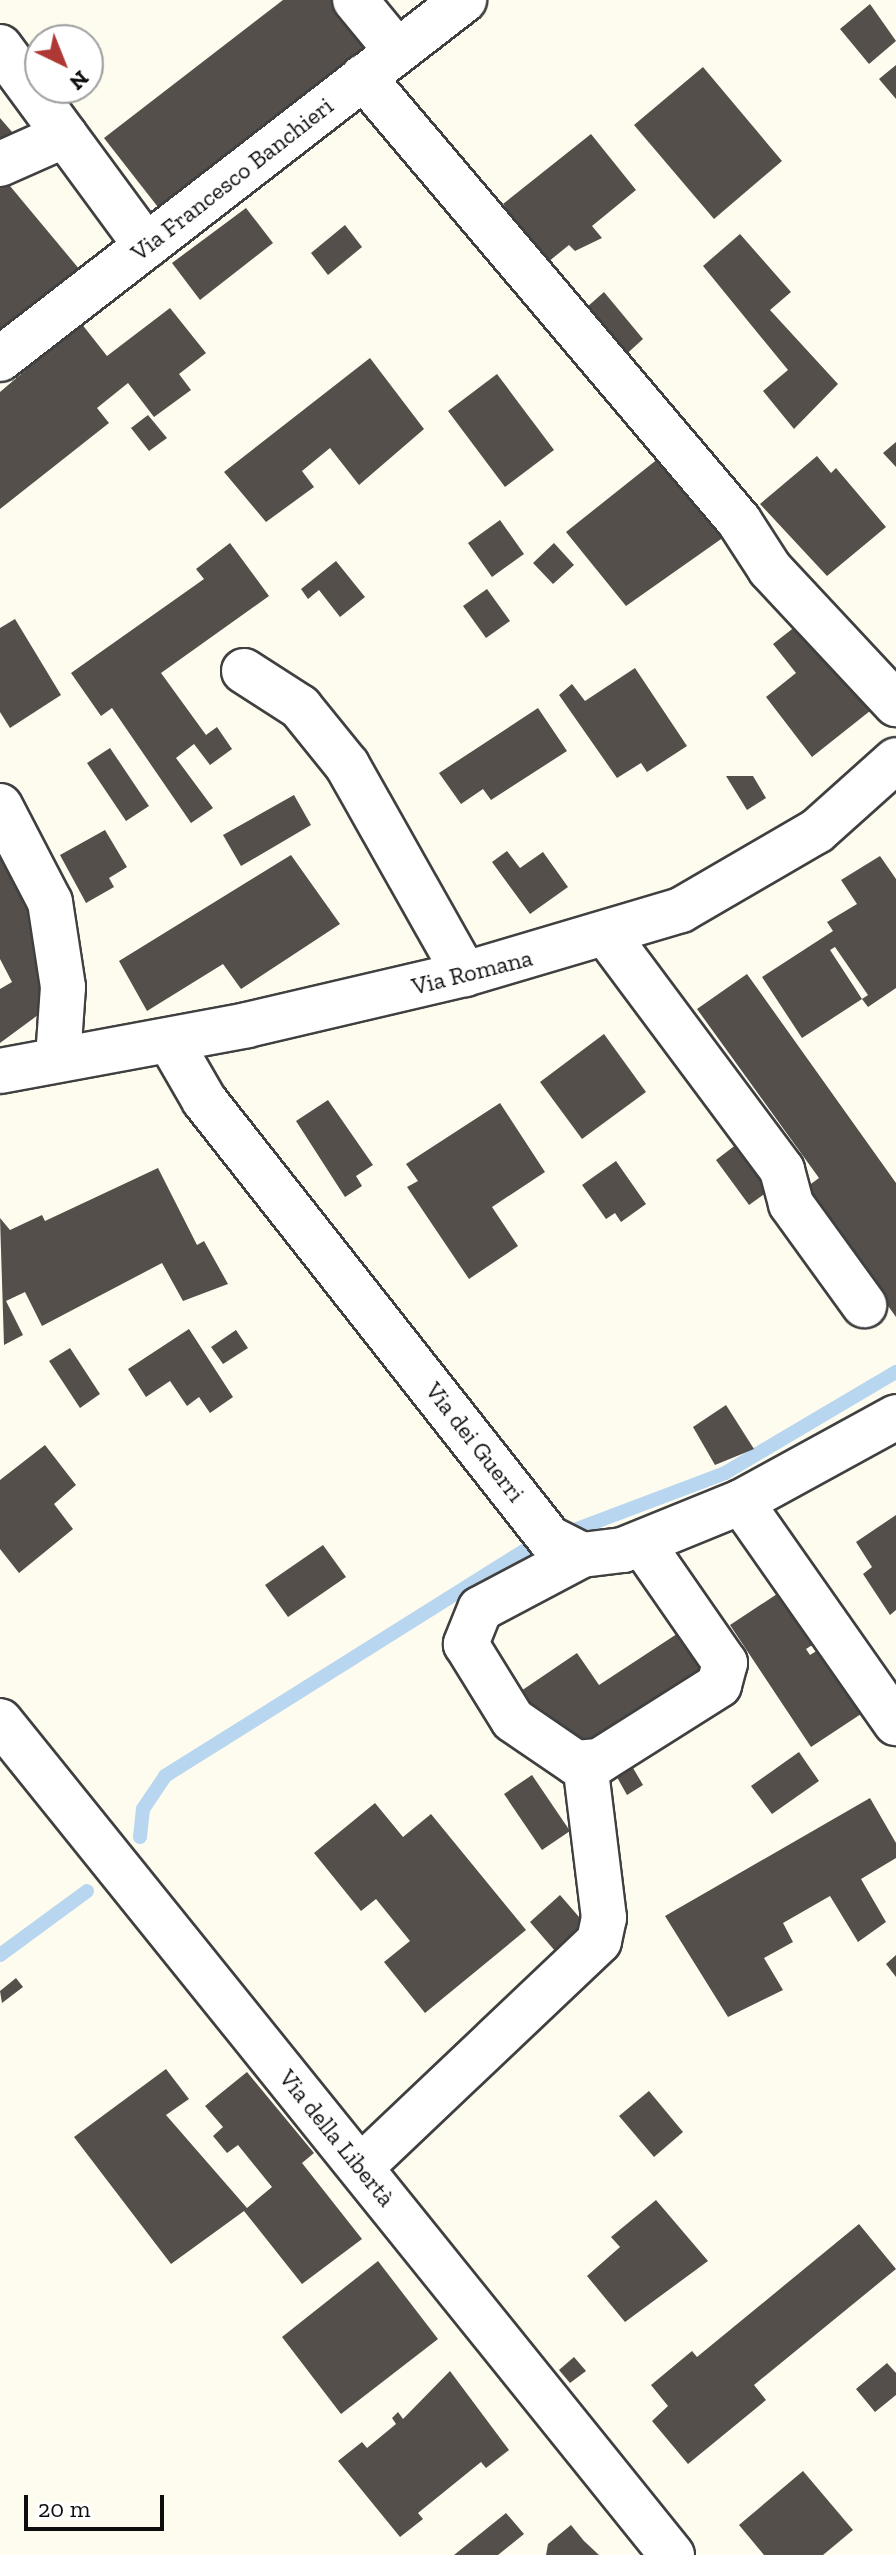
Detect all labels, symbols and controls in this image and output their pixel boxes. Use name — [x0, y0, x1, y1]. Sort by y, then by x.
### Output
north arrow — [24, 24, 104, 104]
text: N — [64, 65, 95, 96]
street label: Via Francesco Banchieri — [125, 91, 339, 267]
street label: Via Romana — [409, 943, 535, 1001]
street label: Via dei Guerri — [419, 1377, 531, 1507]
street label: Via della Libertà — [273, 2064, 401, 2212]
scale bar — [28, 2479, 168, 2529]
text: 20 m — [38, 2494, 90, 2523]

